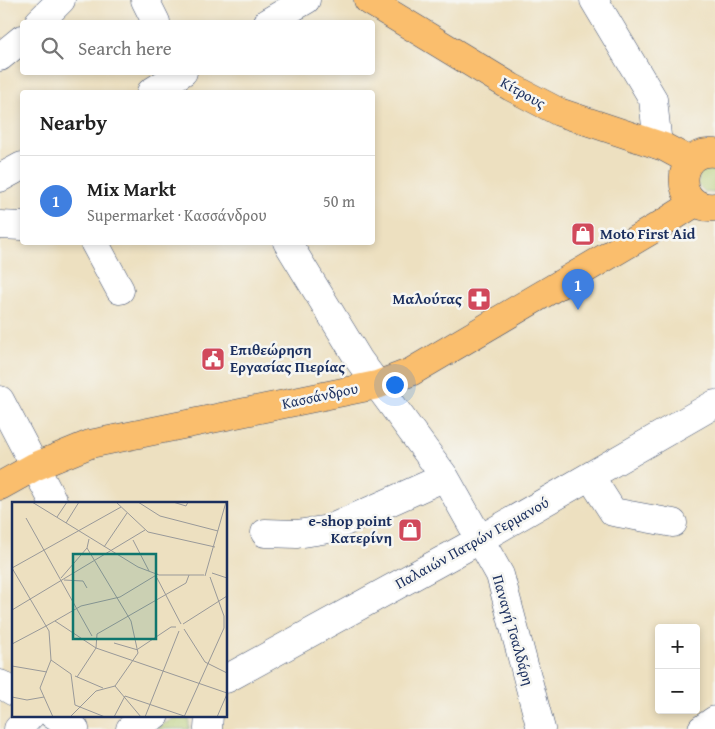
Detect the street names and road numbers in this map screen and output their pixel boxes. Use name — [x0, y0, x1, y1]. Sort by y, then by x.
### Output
street label: Κίτρους — [497, 72, 550, 114]
street label: Κασσάνδρου — [280, 377, 360, 414]
street label: Παλαιών Πατρών Γερμανού — [391, 491, 553, 594]
street label: Παναγή Τσαλδάρη — [488, 572, 539, 688]

